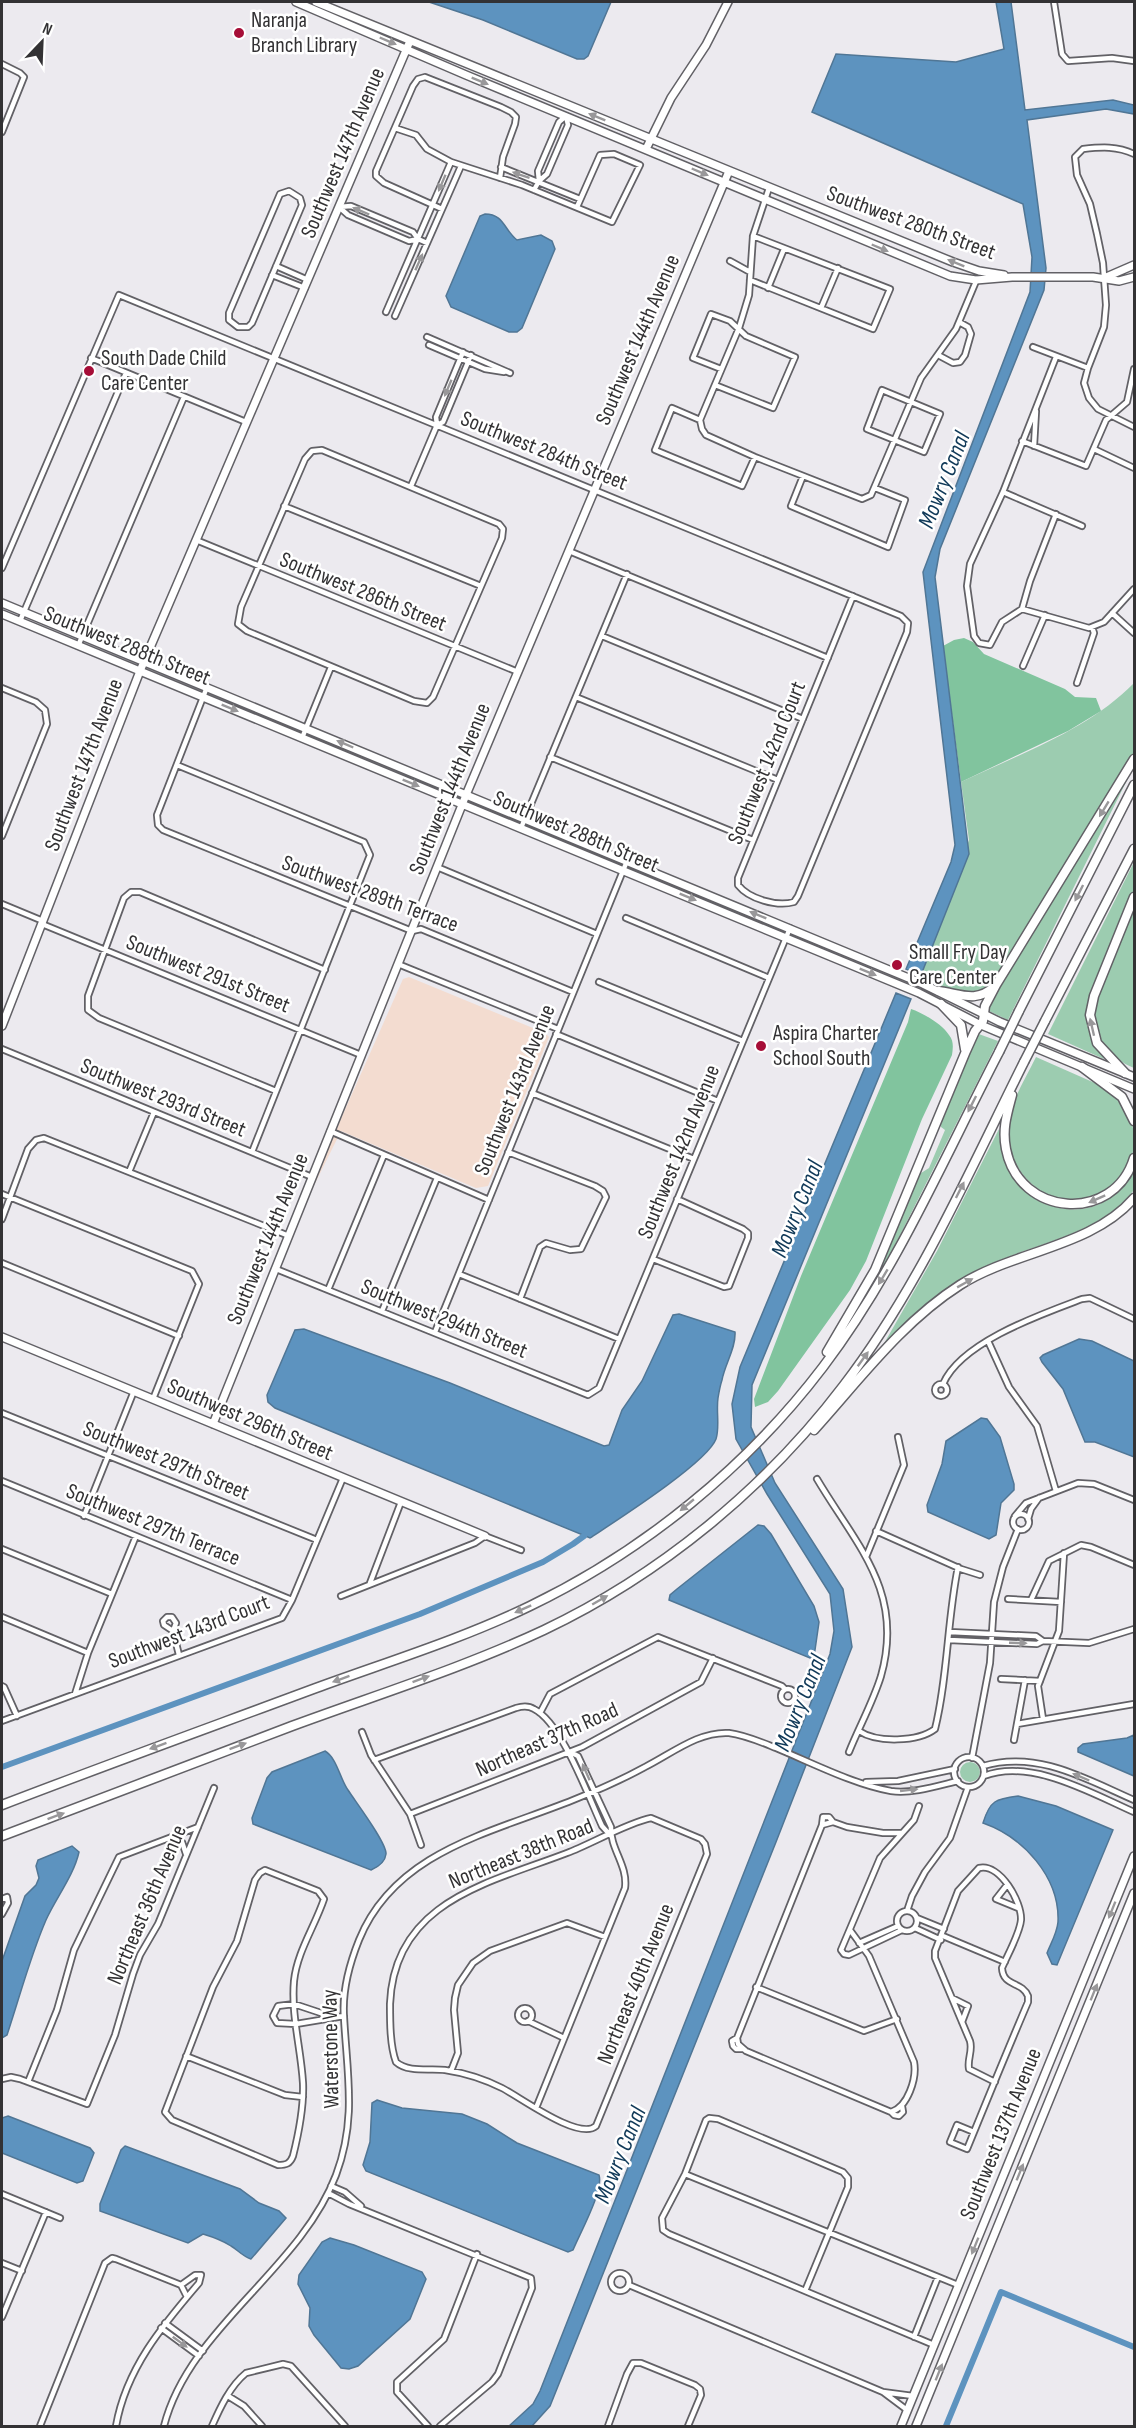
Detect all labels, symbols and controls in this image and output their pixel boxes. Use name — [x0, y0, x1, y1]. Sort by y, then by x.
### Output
place label: Naranja Branch Library — [251, 7, 358, 59]
north arrow — [12, 12, 72, 72]
text: N — [40, 19, 55, 40]
marker: Naranja Branch Library — [232, 26, 246, 40]
one-way arrow — [379, 37, 397, 46]
street label: Southwest 147th Avenue — [295, 64, 391, 242]
one-way arrow — [471, 76, 489, 86]
one-way arrow — [588, 112, 606, 121]
one-way arrow — [691, 168, 709, 177]
one-way arrow — [512, 169, 530, 179]
one-way arrow — [437, 174, 446, 192]
street label: Southwest 280th Street — [823, 180, 999, 266]
one-way arrow — [352, 205, 370, 215]
one-way arrow — [871, 243, 889, 253]
street label: Southwest 144th Avenue — [590, 251, 686, 429]
one-way arrow — [414, 253, 424, 271]
one-way arrow — [946, 258, 964, 268]
place label: South Dade Child Care Center — [101, 345, 226, 397]
marker: South Dade Child Care Center — [82, 364, 96, 378]
one-way arrow — [443, 379, 452, 397]
street label: Southwest 284th Street — [457, 405, 632, 497]
water label: Mowry Canal — [911, 427, 977, 533]
street label: Southwest 286th Street — [276, 546, 451, 638]
street label: Southwest 288th Street — [40, 600, 215, 692]
street label: Southwest 147th Avenue — [39, 675, 129, 855]
street label: Southwest 142nd Court — [722, 677, 812, 848]
street label: Southwest 144th Avenue — [403, 699, 497, 879]
one-way arrow — [222, 703, 240, 713]
one-way arrow — [336, 739, 354, 748]
one-way arrow — [402, 778, 420, 788]
street label: Southwest 288th Street — [489, 785, 663, 879]
one-way arrow — [1099, 801, 1110, 817]
street label: Southwest 289th Terrace — [278, 850, 462, 938]
one-way arrow — [1075, 885, 1084, 902]
one-way arrow — [679, 893, 697, 902]
one-way arrow — [749, 910, 767, 919]
street label: Southwest 291st Street — [122, 929, 294, 1019]
place label: Small Fry Day Care Center — [909, 939, 1007, 991]
marker: Small Fry Day Care Center — [890, 958, 904, 972]
one-way arrow — [859, 968, 877, 977]
street label: Southwest 143rd Avenue — [468, 1001, 562, 1179]
one-way arrow — [1087, 1018, 1097, 1036]
place label: Aspira Charter School South — [772, 1020, 878, 1072]
marker: Aspira Charter School South — [754, 1039, 768, 1053]
street label: Southwest 293rd Street — [76, 1052, 250, 1144]
street label: Southwest 142nd Avenue — [632, 1061, 726, 1243]
one-way arrow — [967, 1095, 977, 1112]
street label: Southwest 144th Avenue — [221, 1149, 315, 1329]
water label: Mowry Canal — [764, 1156, 830, 1262]
one-way arrow — [955, 1181, 965, 1198]
one-way arrow — [1087, 1194, 1105, 1204]
one-way arrow — [878, 1269, 888, 1286]
street label: Southwest 294th Street — [357, 1273, 531, 1365]
one-way arrow — [956, 1278, 973, 1288]
one-way arrow — [857, 1351, 869, 1367]
street label: Southwest 296th Street — [163, 1373, 337, 1467]
street label: Southwest 297th Street — [79, 1415, 253, 1507]
street label: Southwest 297th Terrace — [62, 1478, 244, 1572]
one-way arrow — [680, 1498, 695, 1511]
street label: Southwest 143rd Court — [105, 1589, 273, 1675]
one-way arrow — [591, 1595, 608, 1605]
one-way arrow — [514, 1605, 532, 1614]
one-way arrow — [1008, 1639, 1027, 1648]
water label: Mowry Canal — [767, 1650, 833, 1756]
one-way arrow — [413, 1673, 431, 1683]
one-way arrow — [332, 1675, 350, 1685]
street label: Northeast 37th Road — [472, 1697, 622, 1783]
one-way arrow — [230, 1741, 248, 1751]
one-way arrow — [149, 1742, 167, 1752]
one-way arrow — [580, 1763, 590, 1781]
one-way arrow — [1071, 1772, 1089, 1782]
one-way arrow — [899, 1785, 918, 1795]
one-way arrow — [48, 1810, 66, 1820]
street label: Northeast 38th Road — [445, 1813, 597, 1895]
street label: Northeast 36th Avenue — [101, 1821, 193, 1989]
street label: Northeast 40th Avenue — [591, 1900, 681, 2068]
one-way arrow — [1107, 1901, 1116, 1919]
one-way arrow — [1090, 1983, 1099, 2001]
street label: Waterstone Way — [316, 1989, 346, 2109]
street label: Southwest 137th Avenue — [954, 2044, 1048, 2224]
water label: Mowry Canal — [587, 2102, 653, 2208]
one-way arrow — [1015, 2163, 1025, 2181]
one-way arrow — [970, 2237, 979, 2255]
one-way arrow — [172, 2336, 187, 2348]
one-way arrow — [934, 2363, 944, 2381]

